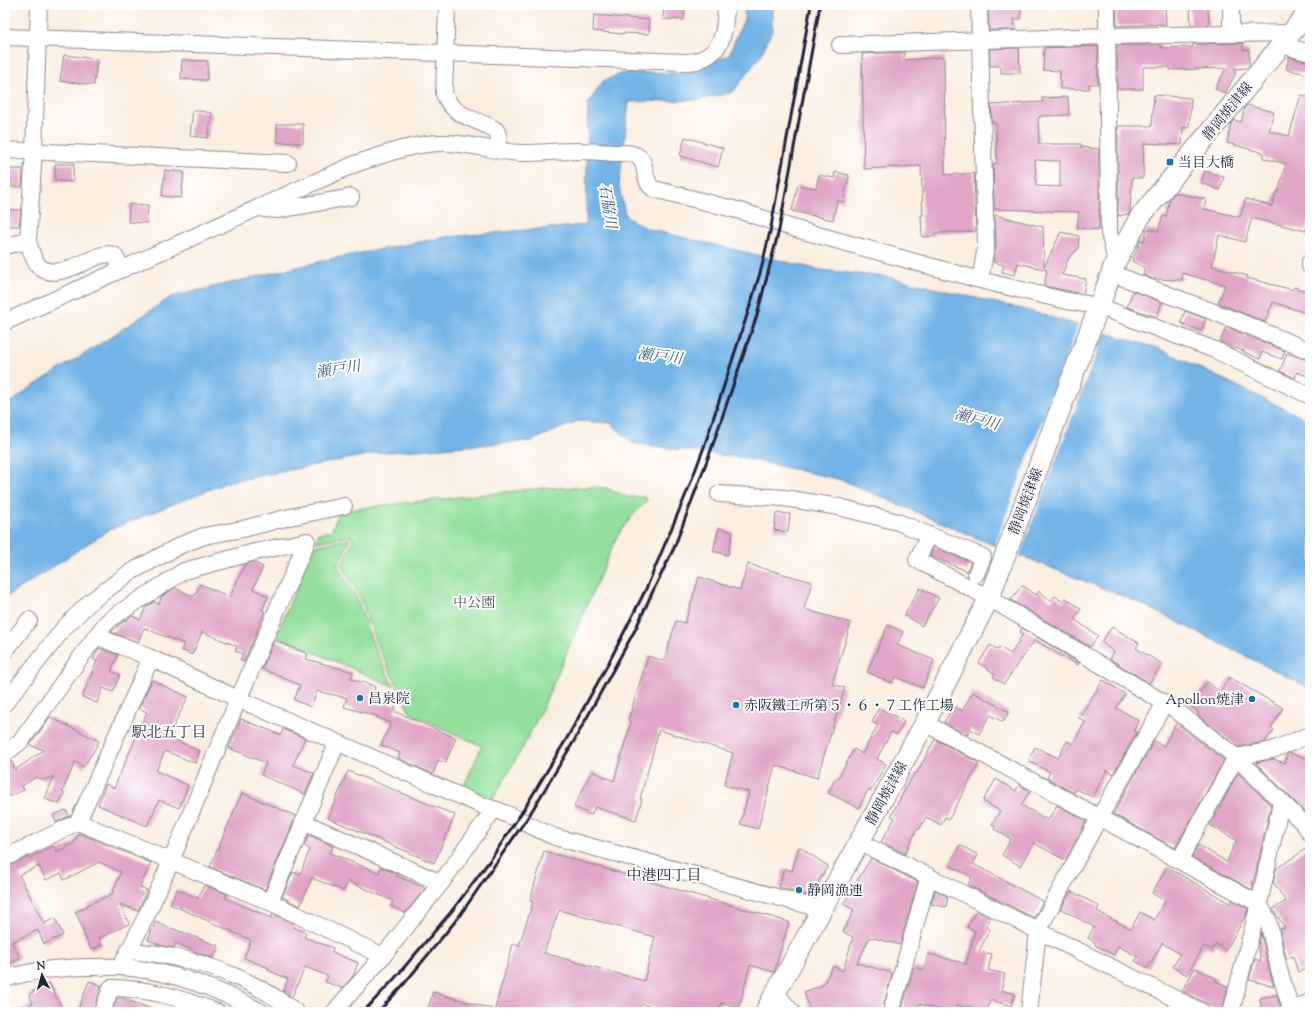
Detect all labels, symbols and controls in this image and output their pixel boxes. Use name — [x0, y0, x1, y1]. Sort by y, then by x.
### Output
street label: 静岡焼津線 — [1199, 79, 1258, 146]
place label: 当目大橋 — [1178, 154, 1234, 174]
marker: 当目大橋 — [1165, 157, 1175, 167]
water label: 石脇川 — [593, 182, 621, 232]
water label: 瀬戸川 — [636, 344, 685, 371]
water label: 瀬戸川 — [314, 356, 364, 384]
water label: 瀬戸川 — [952, 404, 1003, 437]
street label: 静岡焼津線 — [1005, 465, 1049, 538]
park label: 中公園 — [453, 594, 495, 614]
place label: 昌泉院 — [368, 690, 410, 710]
place label: Apollon焼津 — [1166, 691, 1244, 711]
marker: 昌泉院 — [355, 693, 365, 703]
marker: Apollon焼津 — [1247, 694, 1257, 704]
place label: 赤阪鐵工所第５・６・７工作工場 — [744, 697, 954, 717]
marker: 赤阪鐵工所第５・６・７工作工場 — [731, 700, 741, 710]
district label: 駅北五丁目 — [131, 723, 207, 744]
street label: 静岡焼津線 — [862, 759, 913, 829]
district label: 中港四丁目 — [626, 866, 702, 887]
place label: 静岡漁連 — [807, 882, 863, 902]
marker: 静岡漁連 — [794, 885, 804, 895]
north arrow — [22, 955, 62, 995]
text: N — [35, 958, 46, 975]

